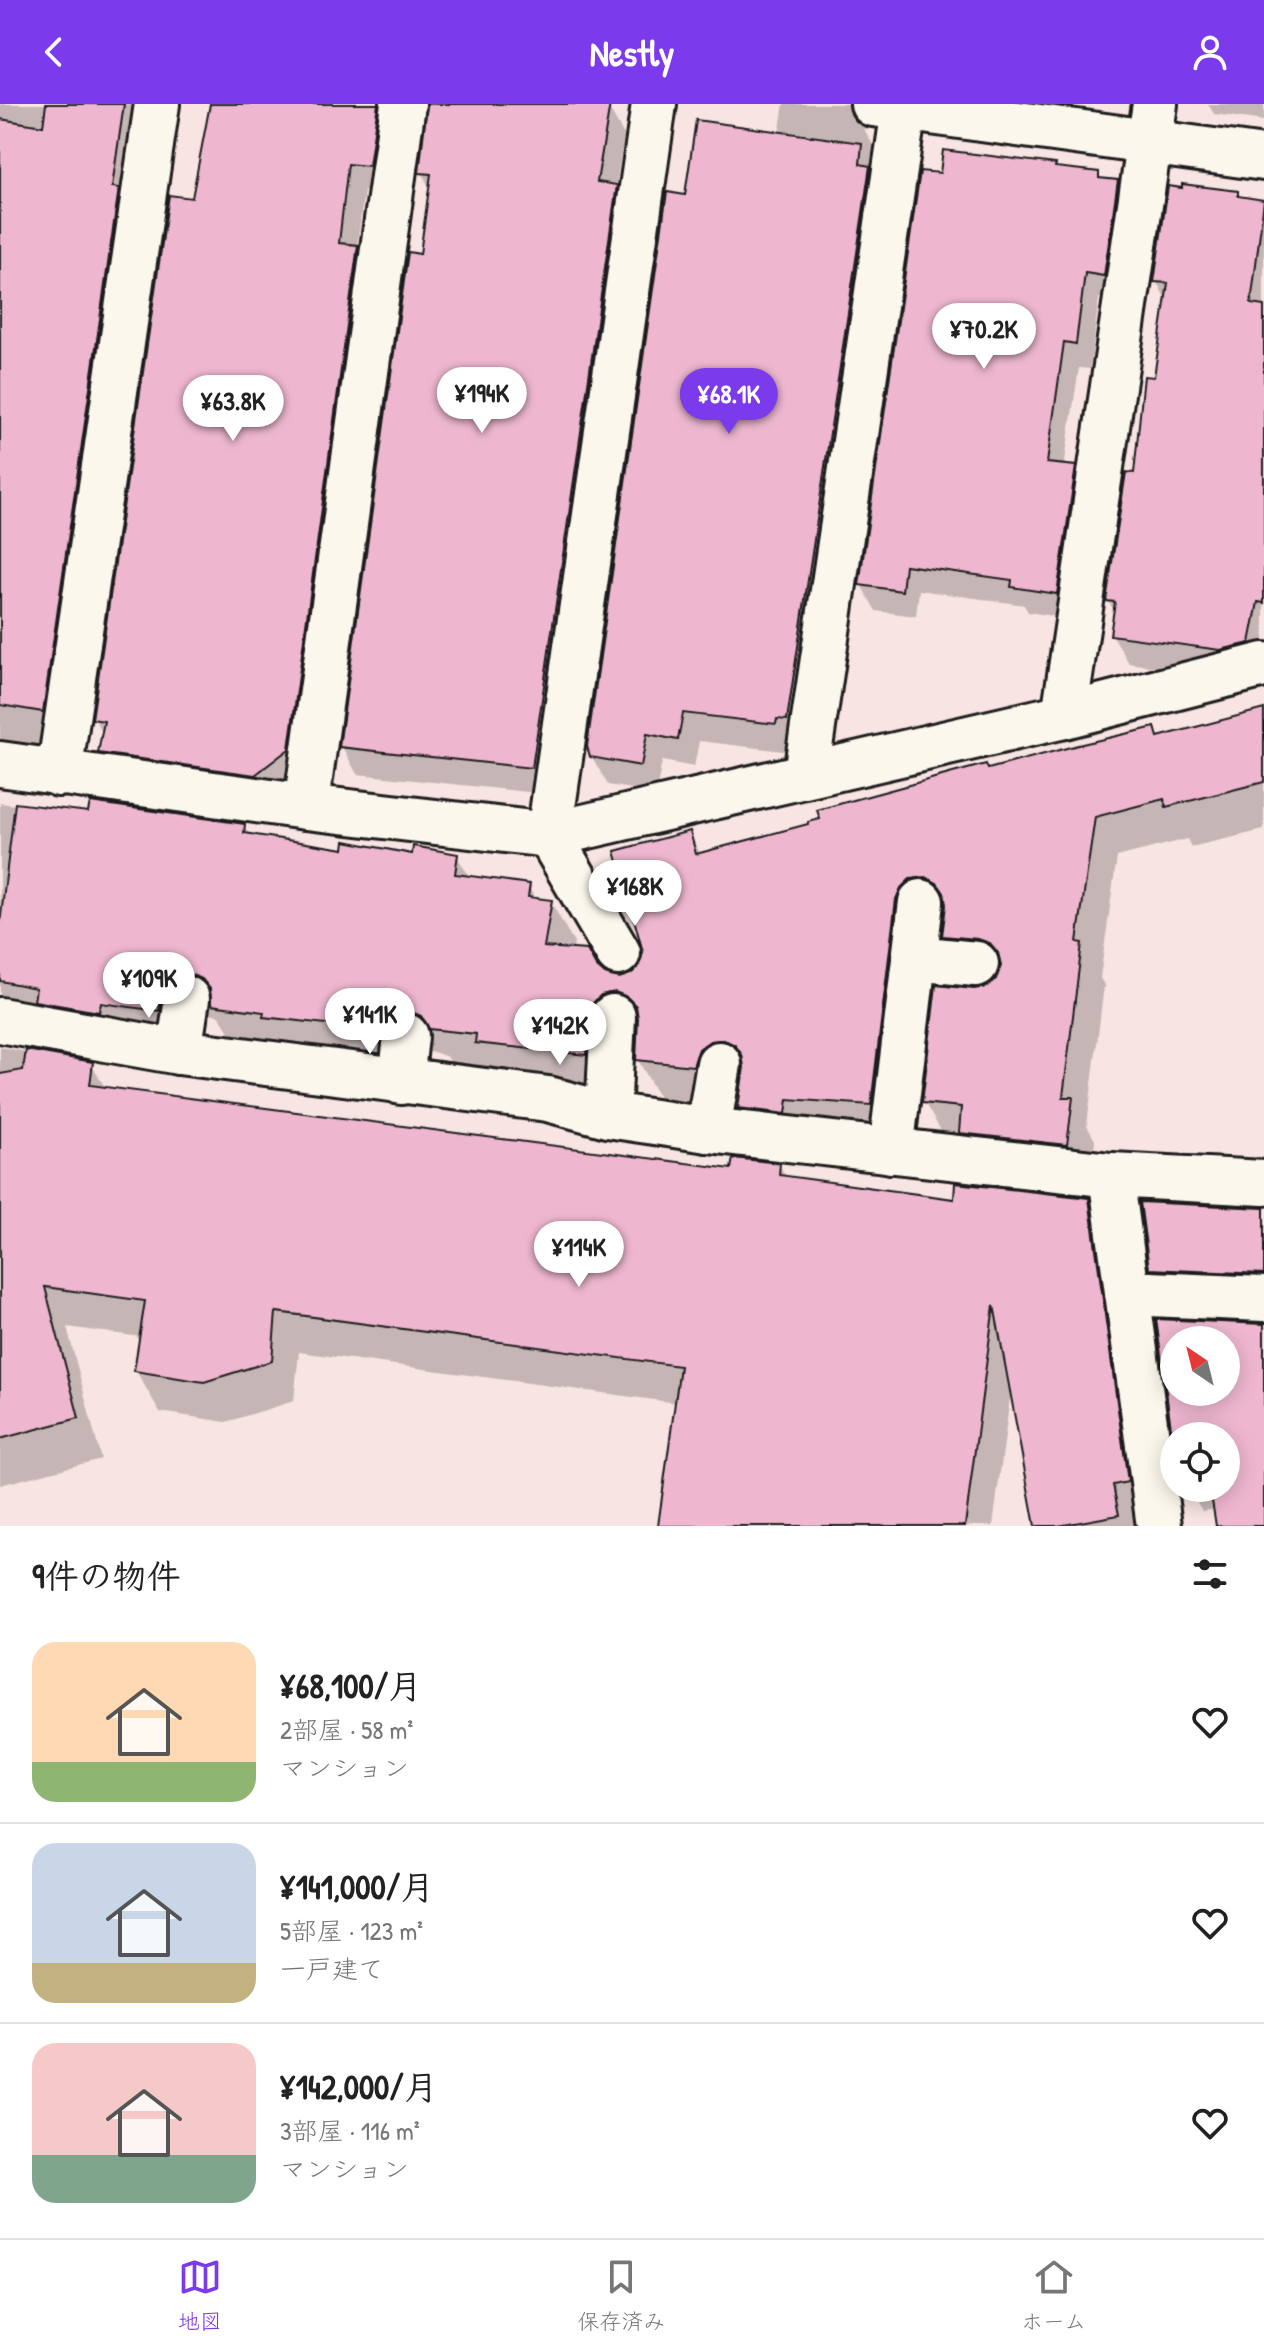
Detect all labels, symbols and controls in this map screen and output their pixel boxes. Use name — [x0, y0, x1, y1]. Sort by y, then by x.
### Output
text: Nestly — [590, 28, 674, 77]
icon: back — [32, 30, 76, 74]
icon: person — [1188, 30, 1232, 74]
pin: ¥70.2K — [919, 303, 1049, 371]
text: ¥70.2K — [950, 311, 1018, 346]
pin: ¥194K — [426, 367, 538, 435]
pin: ¥68.1K — [664, 368, 794, 436]
pin: ¥63.8K — [168, 375, 298, 443]
text: ¥194K — [455, 375, 509, 410]
text: ¥68.1K — [698, 376, 760, 411]
text: ¥63.8K — [201, 383, 265, 418]
pin: ¥168K — [579, 860, 691, 928]
text: ¥168K — [607, 868, 663, 903]
pin: ¥109K — [93, 952, 205, 1020]
text: ¥109K — [121, 960, 177, 995]
pin: ¥141K — [314, 988, 426, 1056]
text: ¥141K — [343, 996, 397, 1031]
pin: ¥142K — [504, 999, 616, 1067]
text: ¥142K — [531, 1007, 589, 1042]
pin: ¥114K — [523, 1221, 635, 1289]
text: ¥114K — [552, 1229, 606, 1264]
north arrow — [1160, 1326, 1240, 1406]
map controls — [1160, 1326, 1240, 1502]
button: locate — [1160, 1422, 1240, 1502]
icon: filters — [1188, 1552, 1232, 1596]
text: 9件の物件 — [32, 1553, 180, 1599]
text: ¥68,100/月 — [280, 1663, 422, 1709]
icon: home — [96, 1674, 192, 1770]
icon: heart — [1188, 1700, 1232, 1744]
text: 2部屋 · 58 m² — [280, 1712, 413, 1747]
text: マンション — [280, 1750, 409, 1785]
text: ¥141,000/月 — [280, 1864, 434, 1910]
icon: home — [96, 1875, 192, 1971]
icon: heart — [1188, 1901, 1232, 1945]
text: 5部屋 · 123 m² — [280, 1913, 423, 1948]
text: 一戸建て — [280, 1951, 384, 1986]
text: ¥142,000/月 — [280, 2064, 438, 2110]
icon: home — [96, 2075, 192, 2171]
icon: heart — [1188, 2101, 1232, 2145]
text: 3部屋 · 116 m² — [280, 2113, 420, 2148]
text: マンション — [280, 2151, 409, 2186]
tab: 地図 — [178, 2255, 222, 2336]
tab: 保存済み — [577, 2255, 665, 2336]
tab: ホーム — [1021, 2255, 1086, 2336]

